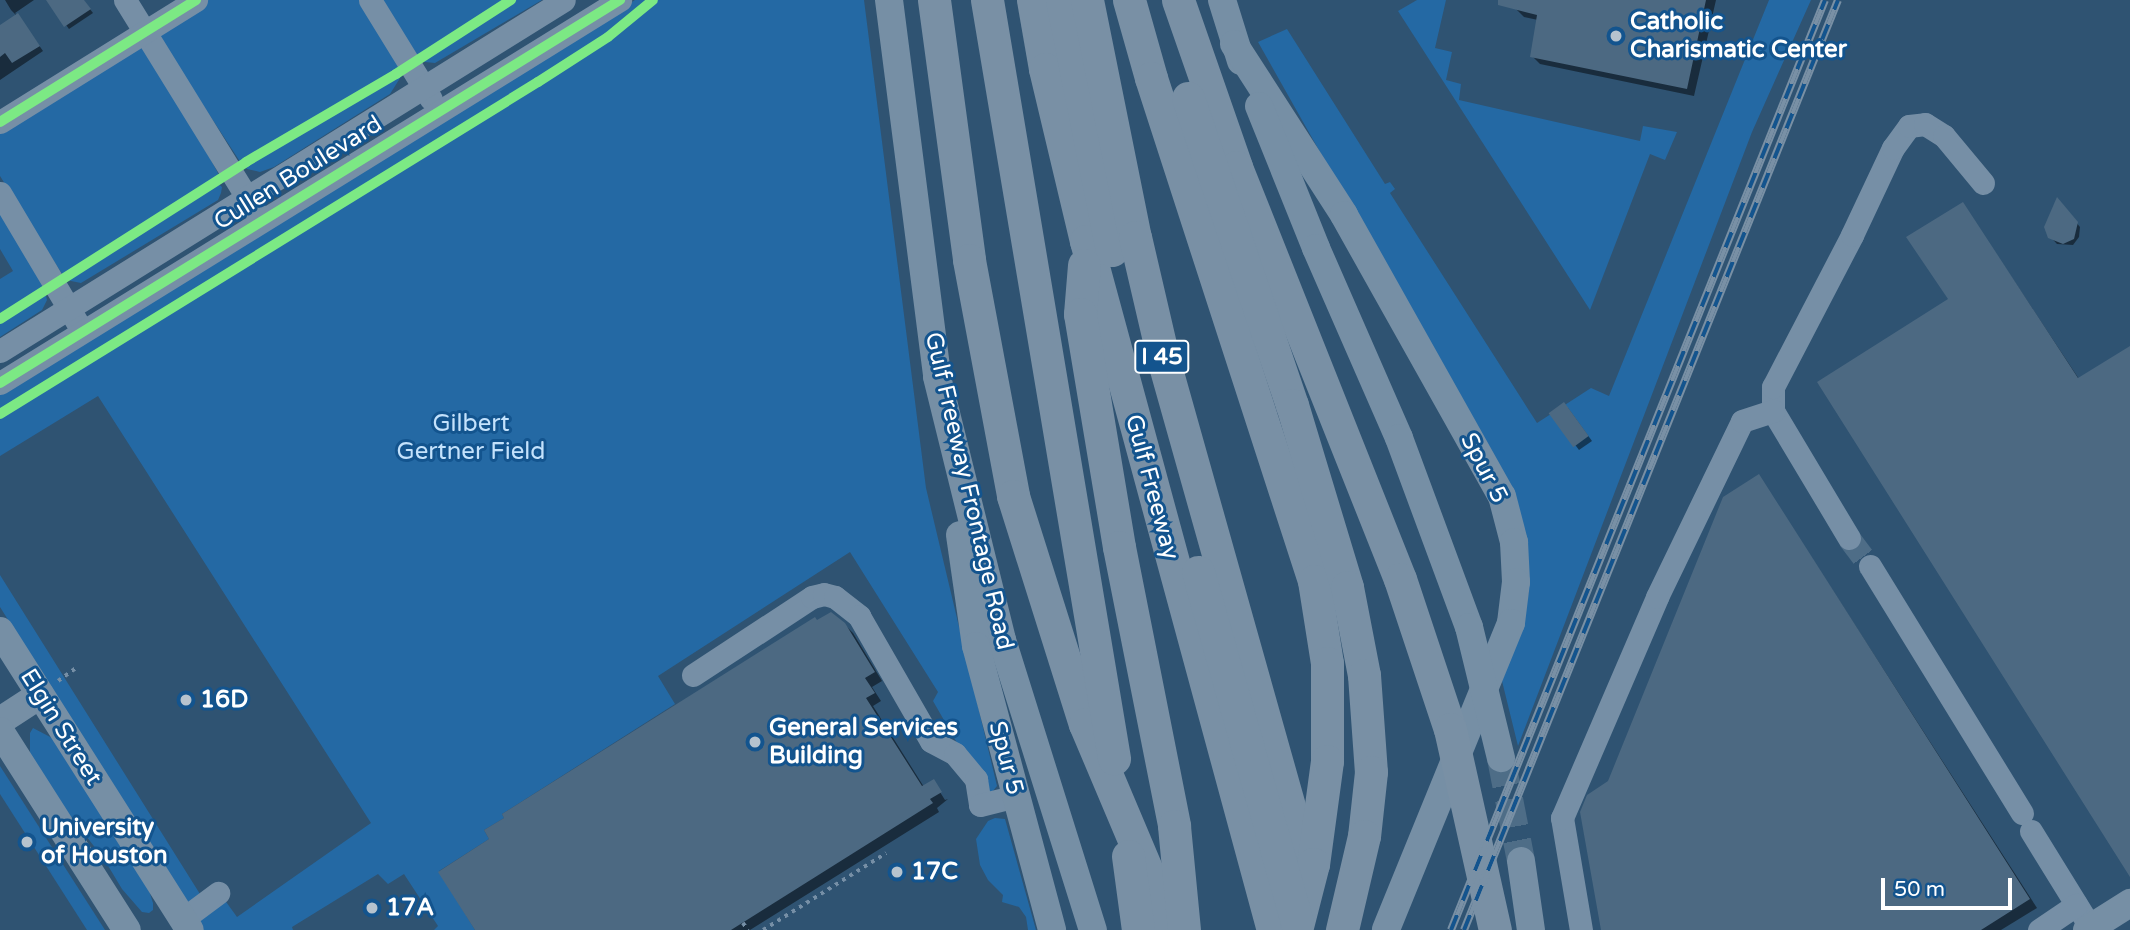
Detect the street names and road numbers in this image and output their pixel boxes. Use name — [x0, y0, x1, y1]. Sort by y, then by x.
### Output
street label: Cullen Boulevard — [209, 110, 387, 236]
street label: Gulf Freeway Frontage Road — [918, 329, 1020, 653]
road number: I 45 — [1134, 338, 1190, 376]
street label: Gulf Freeway — [1119, 411, 1185, 563]
street label: Spur 5 — [1454, 428, 1514, 508]
street label: Elgin Street — [14, 663, 108, 791]
street label: Spur 5 — [982, 718, 1030, 798]

